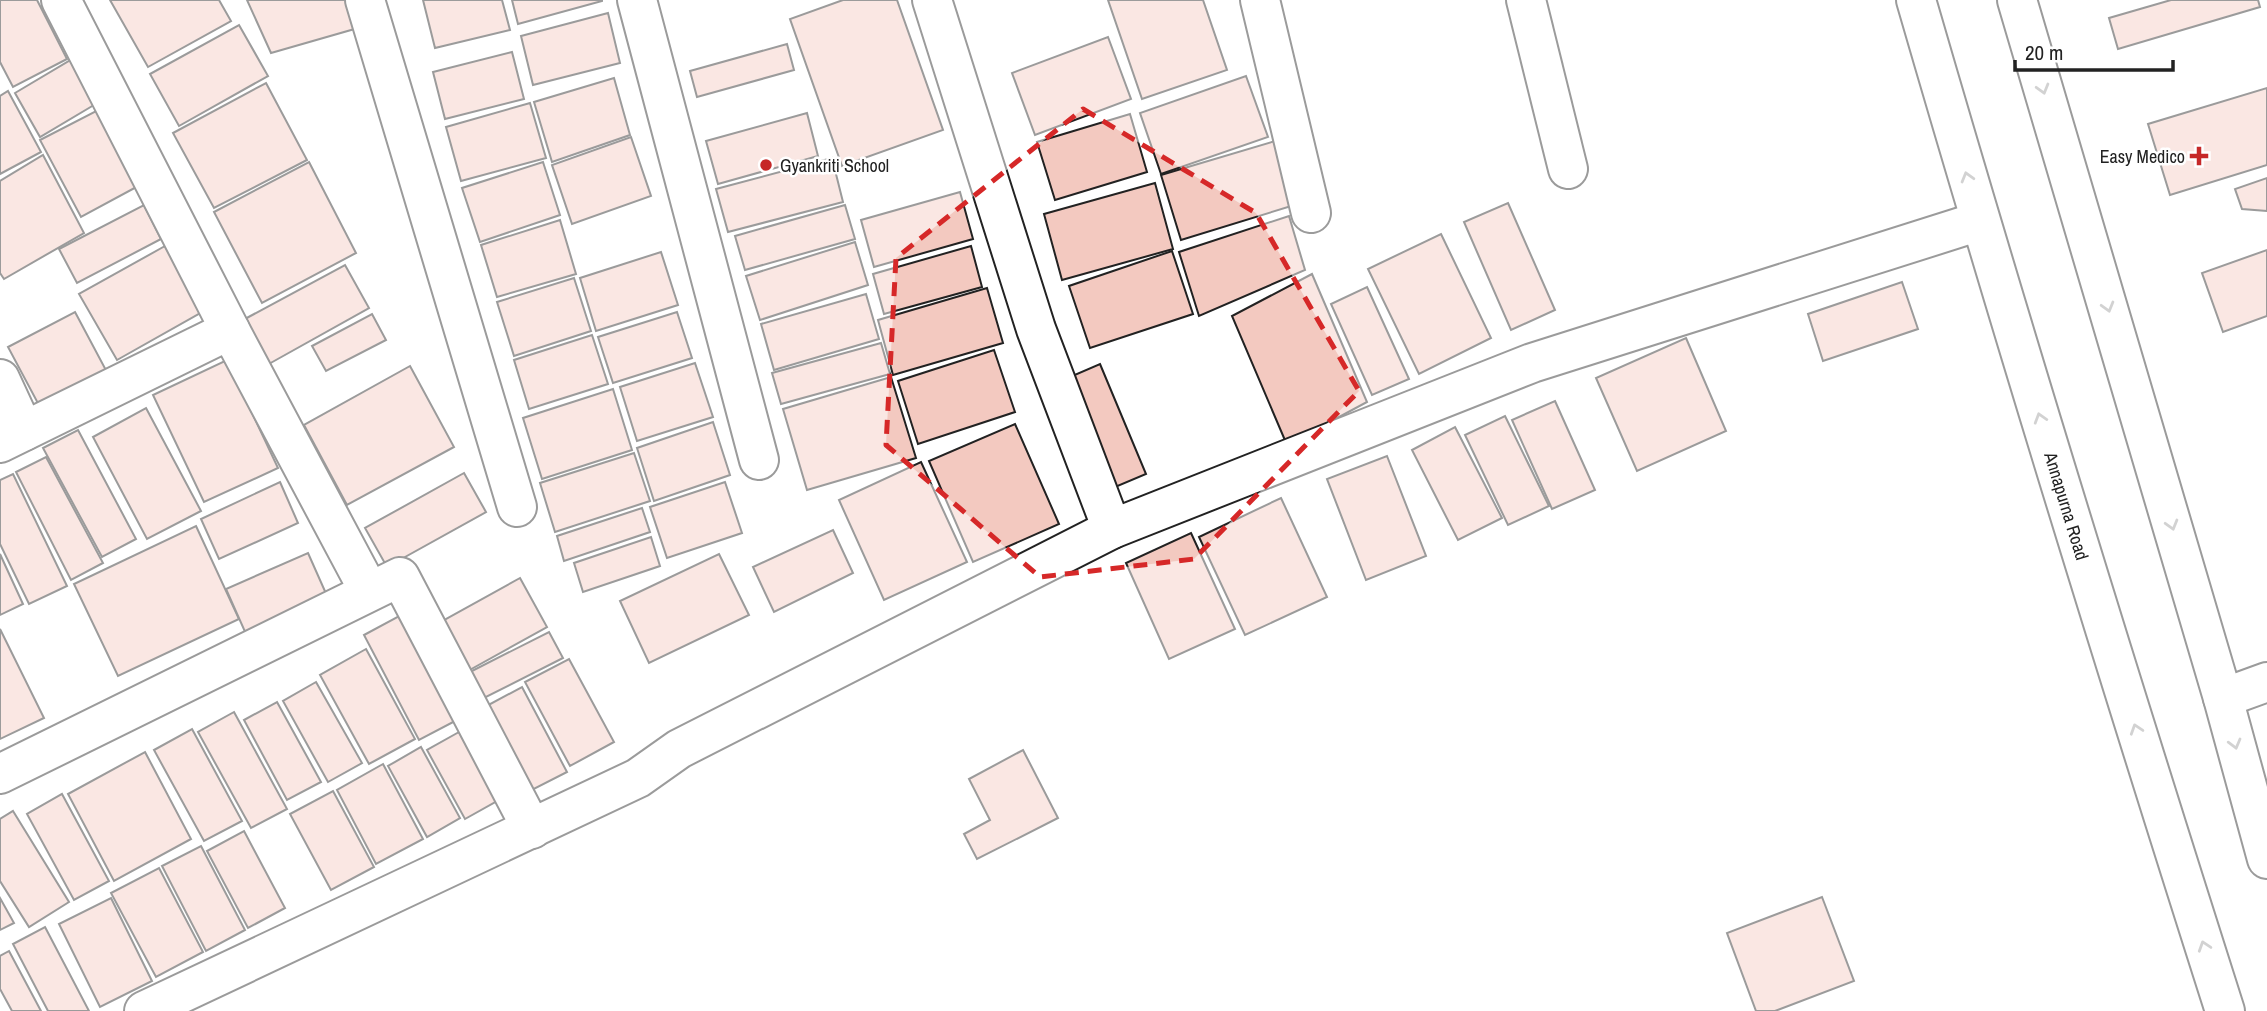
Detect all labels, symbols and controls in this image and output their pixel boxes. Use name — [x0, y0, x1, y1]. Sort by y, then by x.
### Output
scale bar — [2015, 28, 2172, 72]
text: 20 m — [2025, 38, 2063, 67]
one-way arrow — [2035, 83, 2050, 95]
place label: Easy Medico — [2100, 144, 2185, 169]
marker: Easy Medico — [2191, 148, 2207, 164]
place label: Gyankriti School — [780, 153, 889, 178]
marker: Gyankriti School — [758, 157, 774, 173]
one-way arrow — [1961, 171, 1976, 183]
one-way arrow — [2099, 301, 2114, 313]
one-way arrow — [2034, 412, 2049, 424]
street label: Annapurna Road — [2038, 448, 2095, 563]
one-way arrow — [2163, 519, 2178, 531]
one-way arrow — [2129, 723, 2144, 735]
one-way arrow — [2227, 738, 2242, 750]
one-way arrow — [2198, 940, 2213, 952]

